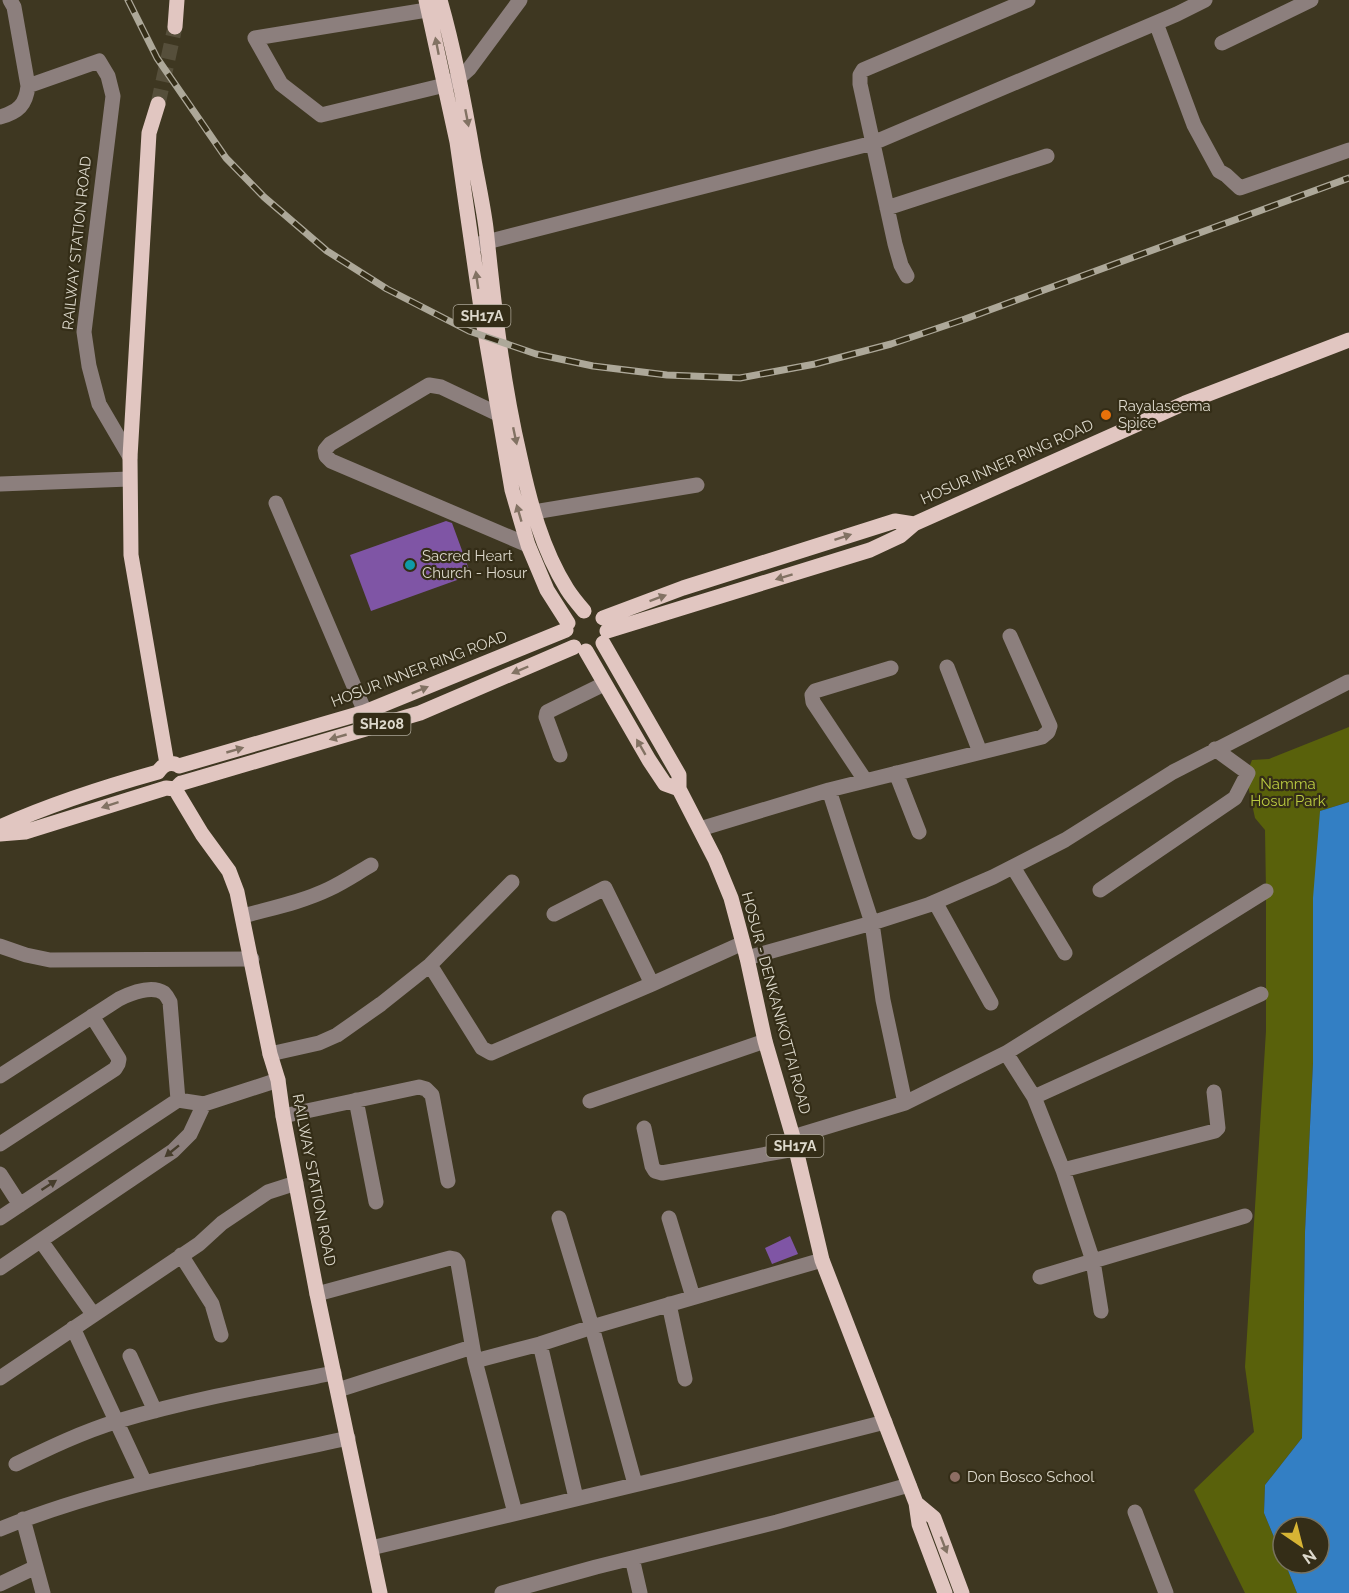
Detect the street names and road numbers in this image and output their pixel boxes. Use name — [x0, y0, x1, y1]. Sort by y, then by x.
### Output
street label: RAILWAY STATION ROAD — [59, 155, 95, 331]
road number: SH17A — [454, 305, 510, 327]
street label: HOSUR INNER RING ROAD — [918, 416, 1096, 508]
street label: HOSUR INNER RING ROAD — [328, 627, 510, 711]
road number: SH208 — [354, 713, 410, 735]
street label: HOSUR - DENKANIKOTTAI ROAD — [738, 890, 814, 1116]
street label: RAILWAY STATION ROAD — [288, 1092, 340, 1268]
road number: SH17A — [766, 1135, 824, 1157]

